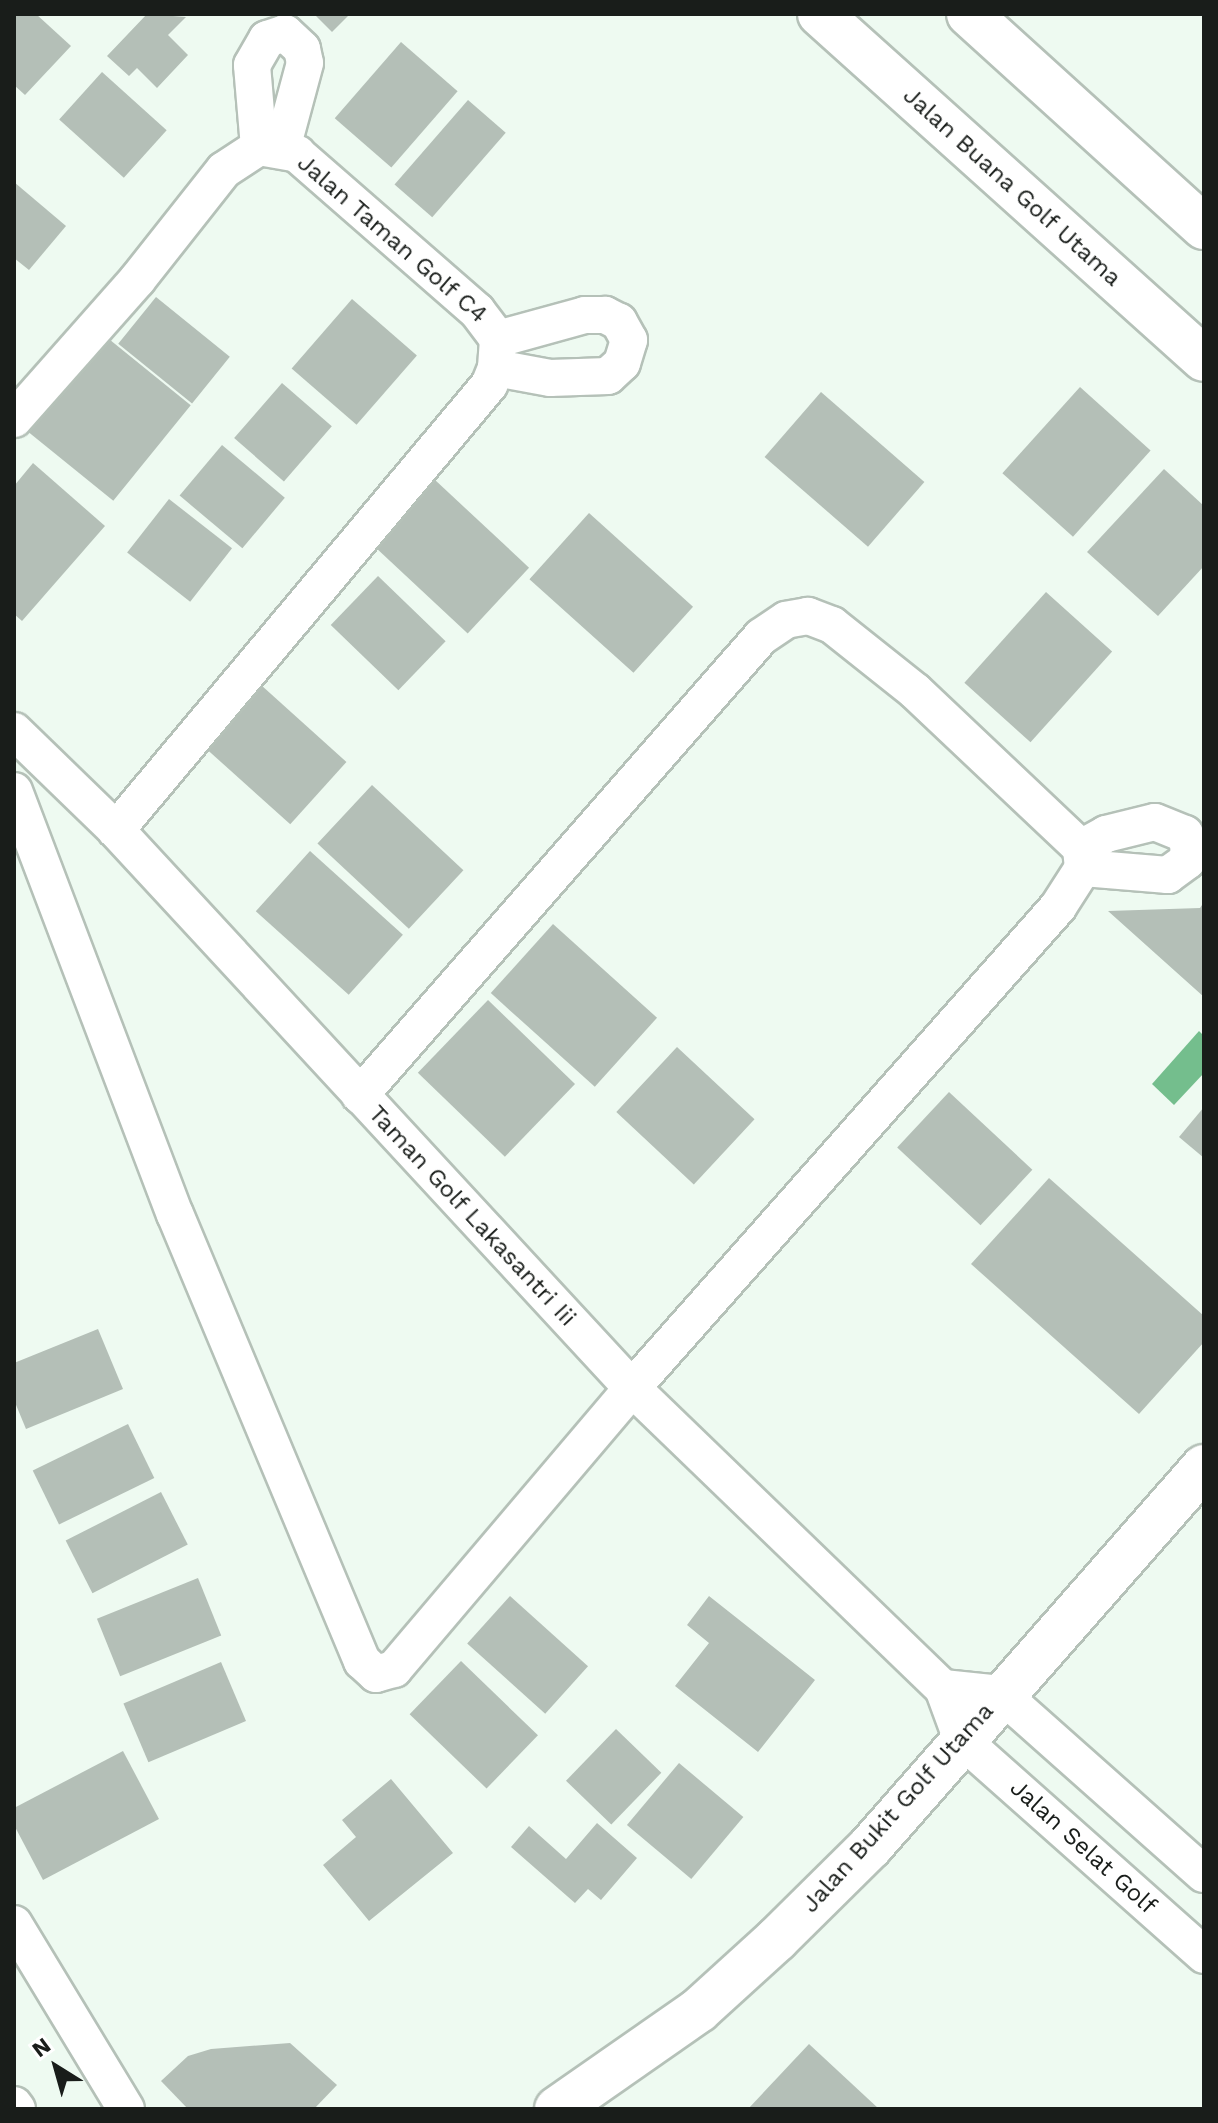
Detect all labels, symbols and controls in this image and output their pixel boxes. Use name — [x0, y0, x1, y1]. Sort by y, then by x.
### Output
street label: Jalan Buana Golf Utama — [896, 81, 1128, 293]
street label: Jalan Taman Golf C4 — [291, 148, 493, 330]
street label: Taman Golf Lakasantri Iii — [362, 1099, 582, 1333]
street label: Jalan Bukit Golf Utama — [796, 1697, 1000, 1919]
street label: Jalan Selat Golf — [1004, 1774, 1162, 1920]
north arrow — [16, 2027, 96, 2107]
text: N — [27, 2033, 55, 2062]

